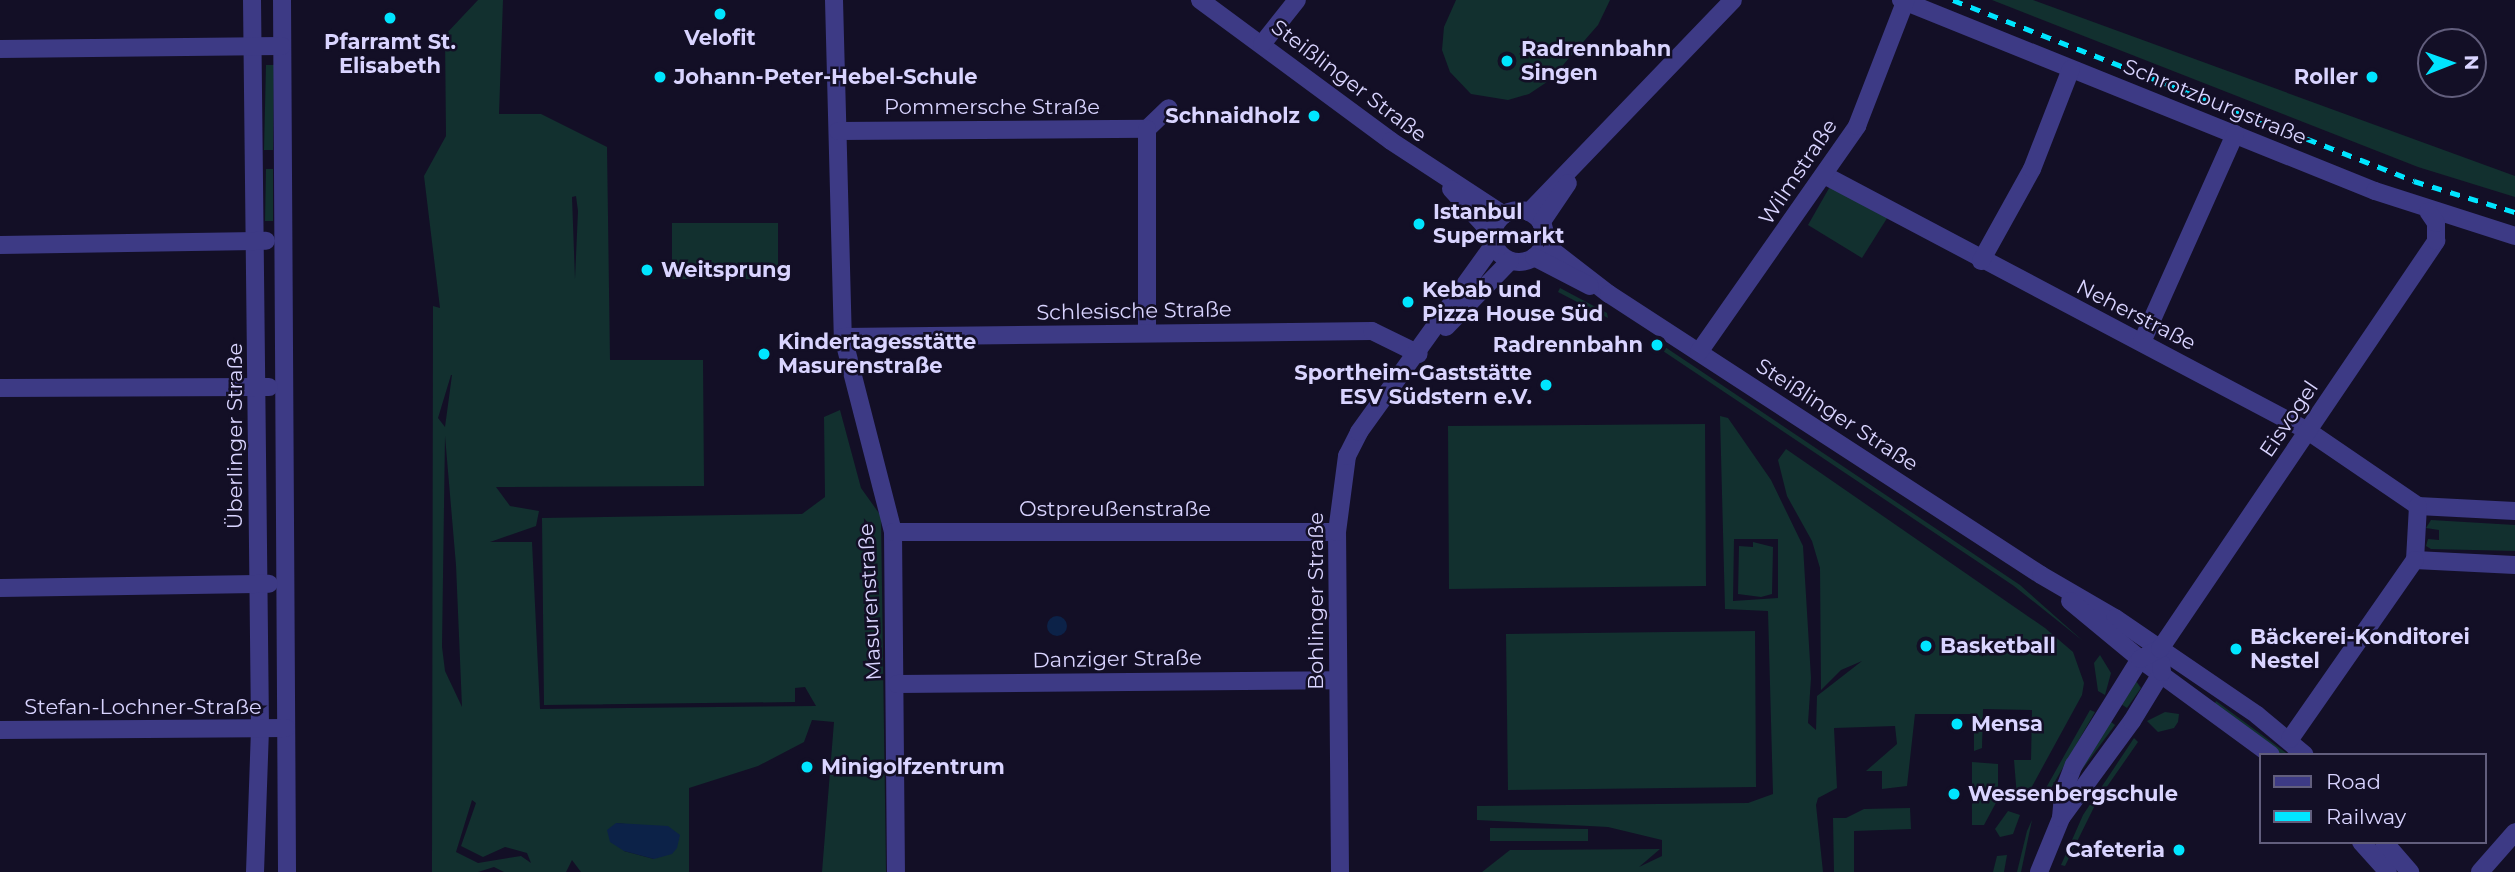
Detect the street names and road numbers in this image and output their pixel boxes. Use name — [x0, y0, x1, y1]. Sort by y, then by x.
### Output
street label: Steißlinger Straße — [1266, 14, 1432, 148]
street label: Schrotzburgstraße — [2120, 54, 2310, 150]
street label: Pommersche Straße — [884, 94, 1100, 120]
street label: Wilmstraße — [1753, 114, 1843, 230]
street label: Neherstraße — [2072, 274, 2200, 356]
street label: Schlesische Straße — [1036, 297, 1232, 325]
street label: Überlinger Straße — [222, 343, 248, 529]
street label: Steißlinger Straße — [1751, 353, 1923, 477]
street label: Eisvogel — [2254, 376, 2324, 462]
street label: Ostpreußenstraße — [1019, 496, 1211, 522]
street label: Bohlinger Straße — [1303, 512, 1329, 690]
street label: Masurenstraße — [853, 523, 887, 681]
street label: Danziger Straße — [1032, 645, 1202, 673]
street label: Stefan-Lochner-Straße — [24, 694, 262, 720]

